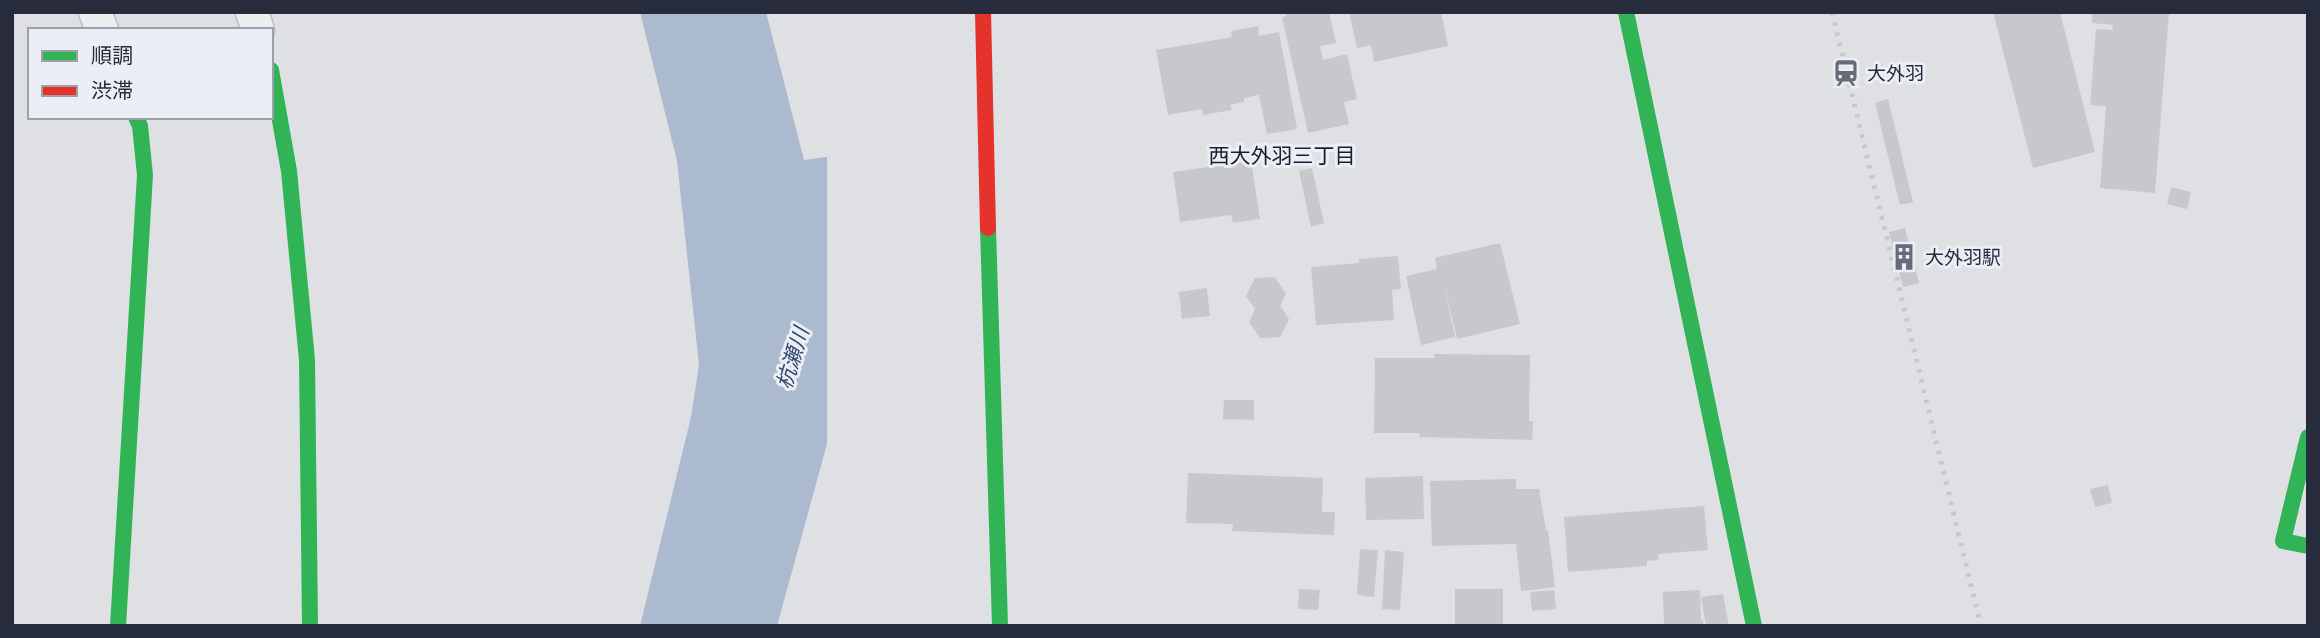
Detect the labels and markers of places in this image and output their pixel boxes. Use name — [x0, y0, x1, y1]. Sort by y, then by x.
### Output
station icon: 大外羽 — [1831, 58, 1861, 88]
place label: 大外羽 — [1867, 61, 1924, 85]
building icon: 大外羽駅 — [1889, 242, 1919, 272]
place label: 大外羽駅 — [1925, 245, 2001, 269]

